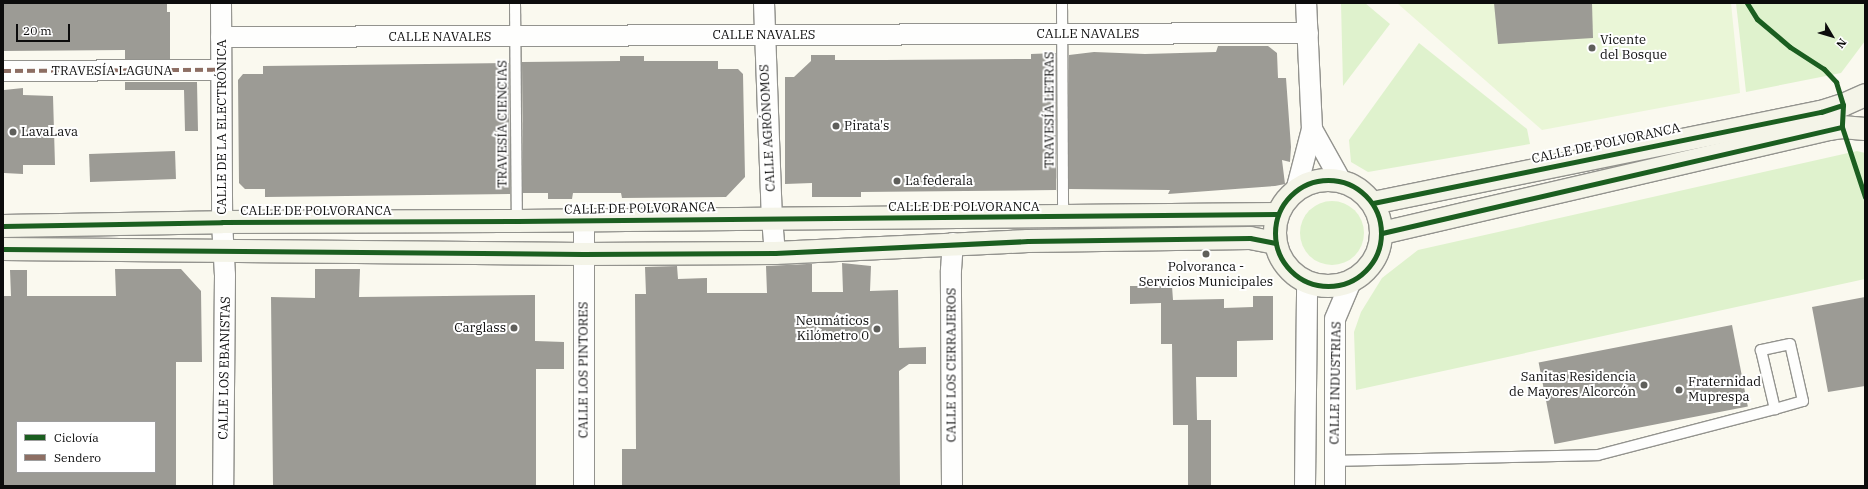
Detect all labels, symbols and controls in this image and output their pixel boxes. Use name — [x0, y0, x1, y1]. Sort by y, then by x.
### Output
scale bar — [18, 16, 72, 42]
north arrow — [1812, 16, 1852, 56]
text: 20 m — [23, 23, 52, 38]
street label: CALLE NAVALES — [1037, 26, 1139, 42]
street label: CALLE NAVALES — [713, 27, 815, 43]
street label: CALLE NAVALES — [389, 29, 491, 45]
place label: Vicente del Bosque — [1600, 33, 1667, 64]
text: N — [1833, 36, 1850, 51]
street label: CALLE DE LA ELECTRÓNICA — [214, 39, 230, 215]
marker: Vicente del Bosque — [1587, 43, 1597, 53]
street label: TRAVESÍA LETRAS — [1042, 52, 1058, 168]
street label: TRAVESÍA CIENCIAS — [495, 60, 511, 188]
street label: TRAVESÍA LAGUNA — [52, 63, 172, 79]
street label: CALLE AGRÓNOMOS — [757, 64, 779, 192]
place label: Pirata's — [844, 118, 889, 134]
marker: Pirata's — [831, 121, 841, 131]
street label: CALLE DE POLVORANCA — [1530, 121, 1682, 167]
place label: LavaLava — [21, 124, 78, 140]
marker: LavaLava — [8, 127, 18, 137]
place label: La federala — [905, 173, 973, 189]
marker: La federala — [892, 176, 902, 186]
street label: CALLE DE POLVORANCA — [888, 199, 1040, 215]
street label: CALLE DE POLVORANCA — [564, 200, 716, 218]
street label: CALLE DE POLVORANCA — [240, 203, 392, 219]
marker: Polvoranca - Servicios Municipales — [1201, 249, 1211, 259]
place label: Polvoranca - Servicios Municipales — [1139, 260, 1273, 291]
street label: CALLE LOS CERRAJEROS — [944, 288, 960, 442]
street label: CALLE LOS EBANISTAS — [216, 296, 234, 440]
street label: CALLE LOS PINTORES — [576, 302, 592, 438]
place label: Neumáticos Kilómetro 0 — [796, 314, 869, 345]
place label: Carglass — [454, 320, 506, 336]
street label: CALLE INDUSTRIAS — [1327, 321, 1345, 445]
marker: Carglass — [509, 323, 519, 333]
marker: Neumáticos Kilómetro 0 — [872, 324, 882, 334]
place label: Sanitas Residencia de Mayores Alcorcón — [1509, 370, 1636, 401]
place label: Fraternidad Muprespa — [1688, 375, 1761, 406]
marker: Sanitas Residencia de Mayores Alcorcón — [1639, 380, 1649, 390]
marker: Fraternidad Muprespa — [1673, 384, 1685, 396]
legend — [16, 421, 156, 473]
text: Ciclovía — [54, 430, 99, 445]
text: Sendero — [54, 450, 101, 465]

